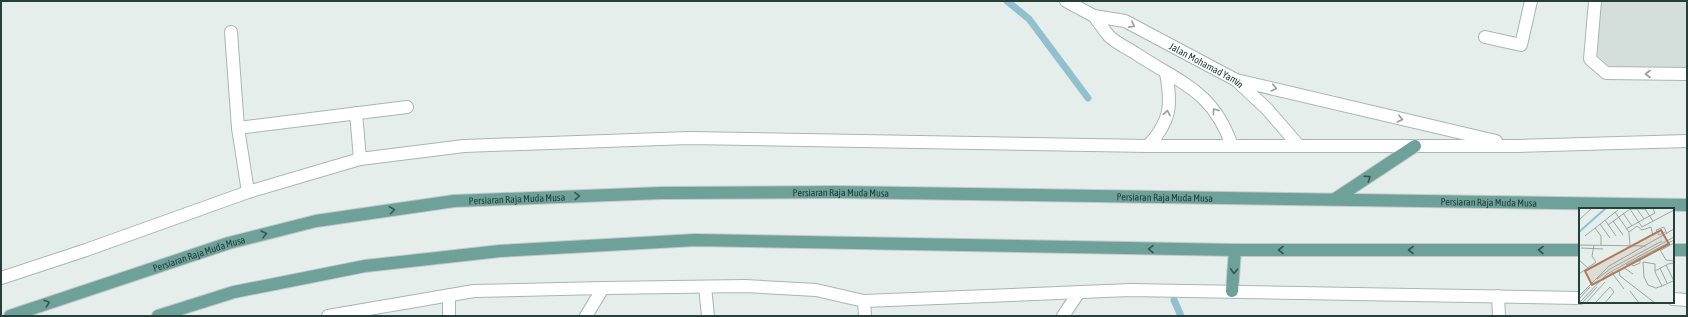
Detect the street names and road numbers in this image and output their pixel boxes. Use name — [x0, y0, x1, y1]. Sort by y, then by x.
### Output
street label: Jalan Mohamad Yamin — [1168, 40, 1246, 90]
street label: Persiaran Raja Muda Musa — [793, 186, 889, 198]
street label: Persiaran Raja Muda Musa — [468, 191, 566, 206]
street label: Persiaran Raja Muda Musa — [1116, 191, 1213, 203]
street label: Persiaran Raja Muda Musa — [1440, 196, 1537, 208]
street label: Persiaran Raja Muda Musa — [151, 234, 247, 274]

